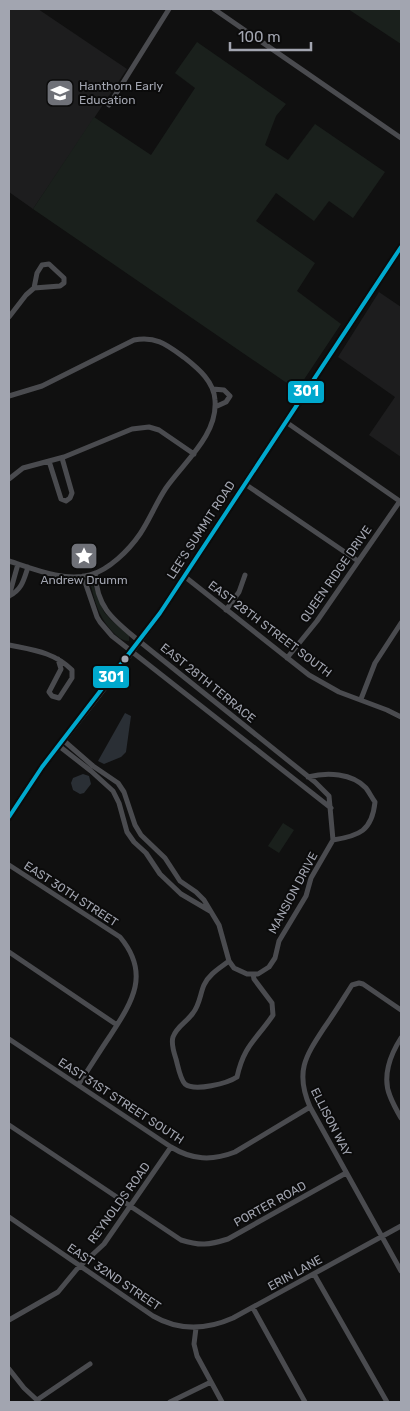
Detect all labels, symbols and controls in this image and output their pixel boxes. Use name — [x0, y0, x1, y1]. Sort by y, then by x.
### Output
scale bar — [230, 20, 311, 52]
text: 100 m — [238, 28, 280, 46]
school or university icon: Hanthorn Early Education — [45, 78, 75, 108]
place label: Hanthorn Early Education — [79, 79, 163, 107]
line badge: 301 — [287, 380, 325, 404]
text: 301 — [293, 383, 319, 400]
street label: LEE'S SUMMIT ROAD — [164, 478, 238, 582]
street label: QUEEN RIDGE DRIVE — [297, 523, 375, 625]
place icon: Andrew Drumm — [69, 541, 99, 571]
place label: Andrew Drumm — [40, 573, 128, 587]
street label: EAST 28TH STREET SOUTH — [205, 578, 335, 680]
street label: EAST 28TH TERRACE — [158, 640, 258, 726]
unlabelled marker — [120, 654, 130, 664]
line badge: 301 — [92, 665, 130, 689]
text: 301 — [98, 669, 124, 686]
street label: MANSION DRIVE — [266, 850, 320, 936]
street label: EAST 30TH STREET — [21, 858, 121, 930]
street label: EAST 31ST STREET SOUTH — [56, 1055, 186, 1147]
street label: ELLISON WAY — [308, 1085, 354, 1159]
street label: REYNOLDS ROAD — [85, 1160, 153, 1246]
street label: PORTER ROAD — [231, 1178, 309, 1230]
street label: EAST 32ND STREET — [65, 1241, 163, 1313]
street label: ERIN LANE — [265, 1252, 325, 1294]

